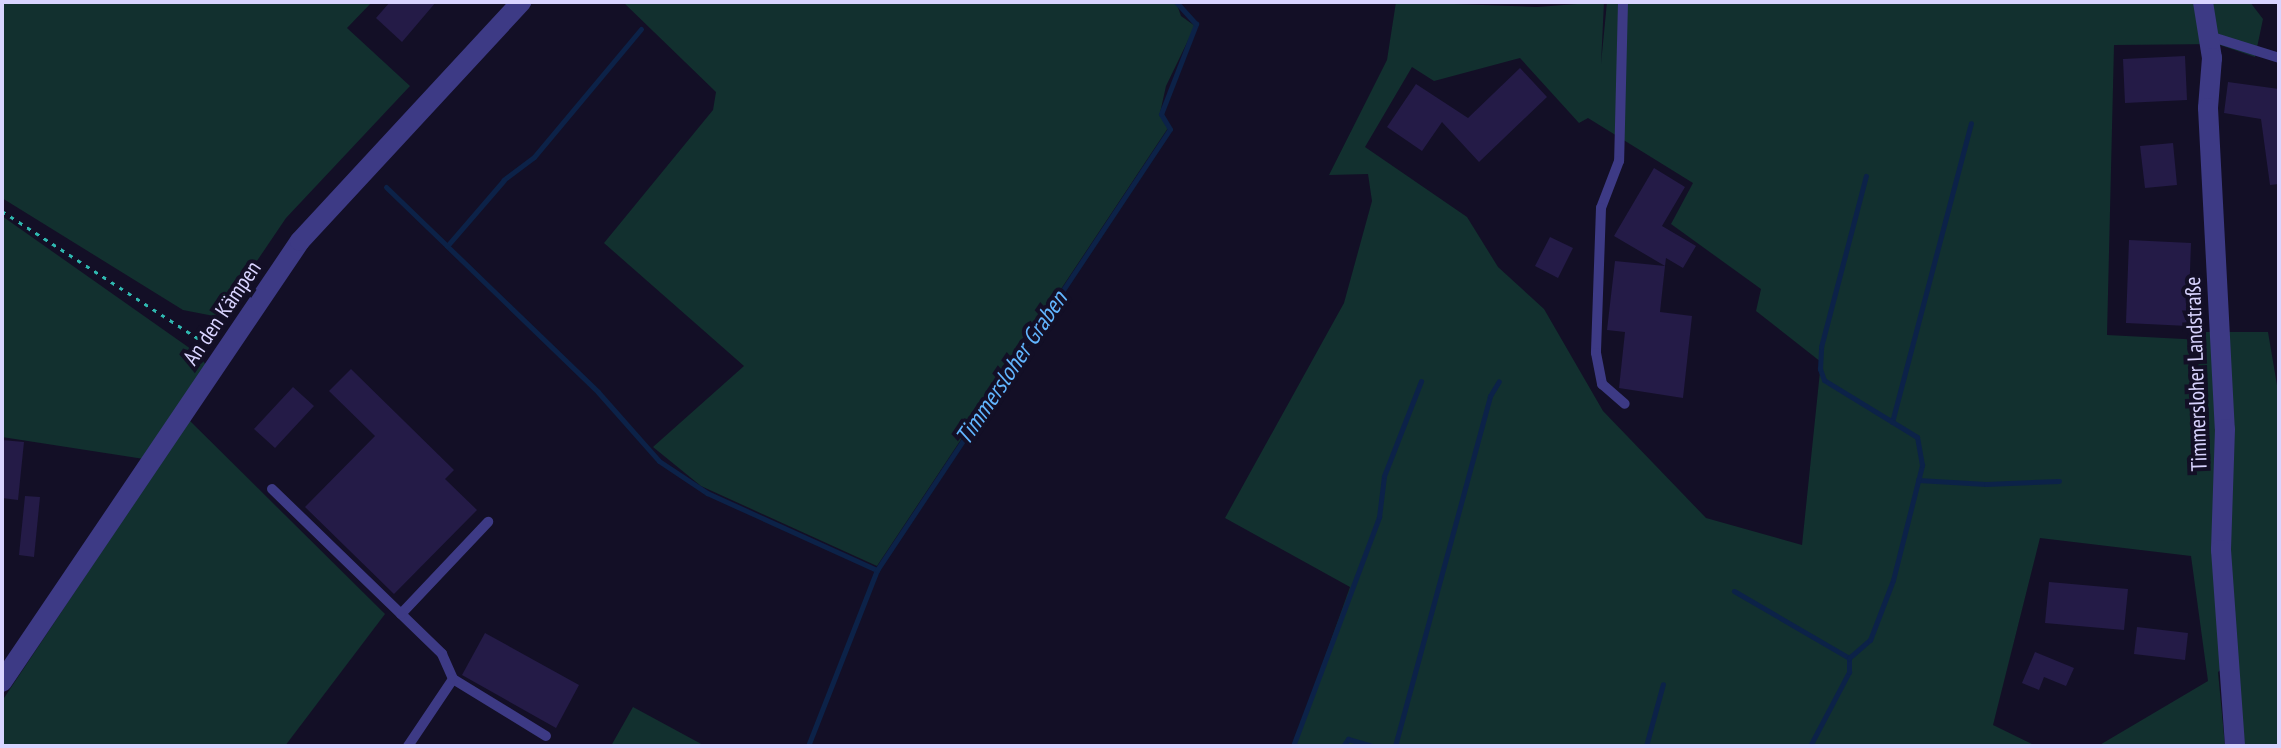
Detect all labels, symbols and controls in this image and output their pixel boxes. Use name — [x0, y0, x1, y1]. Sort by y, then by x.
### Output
street label: An den Kämpen — [178, 256, 266, 370]
street label: Timmersloher Landstraße — [2179, 276, 2213, 472]
water label: Timmersloher Graben — [949, 286, 1073, 450]

